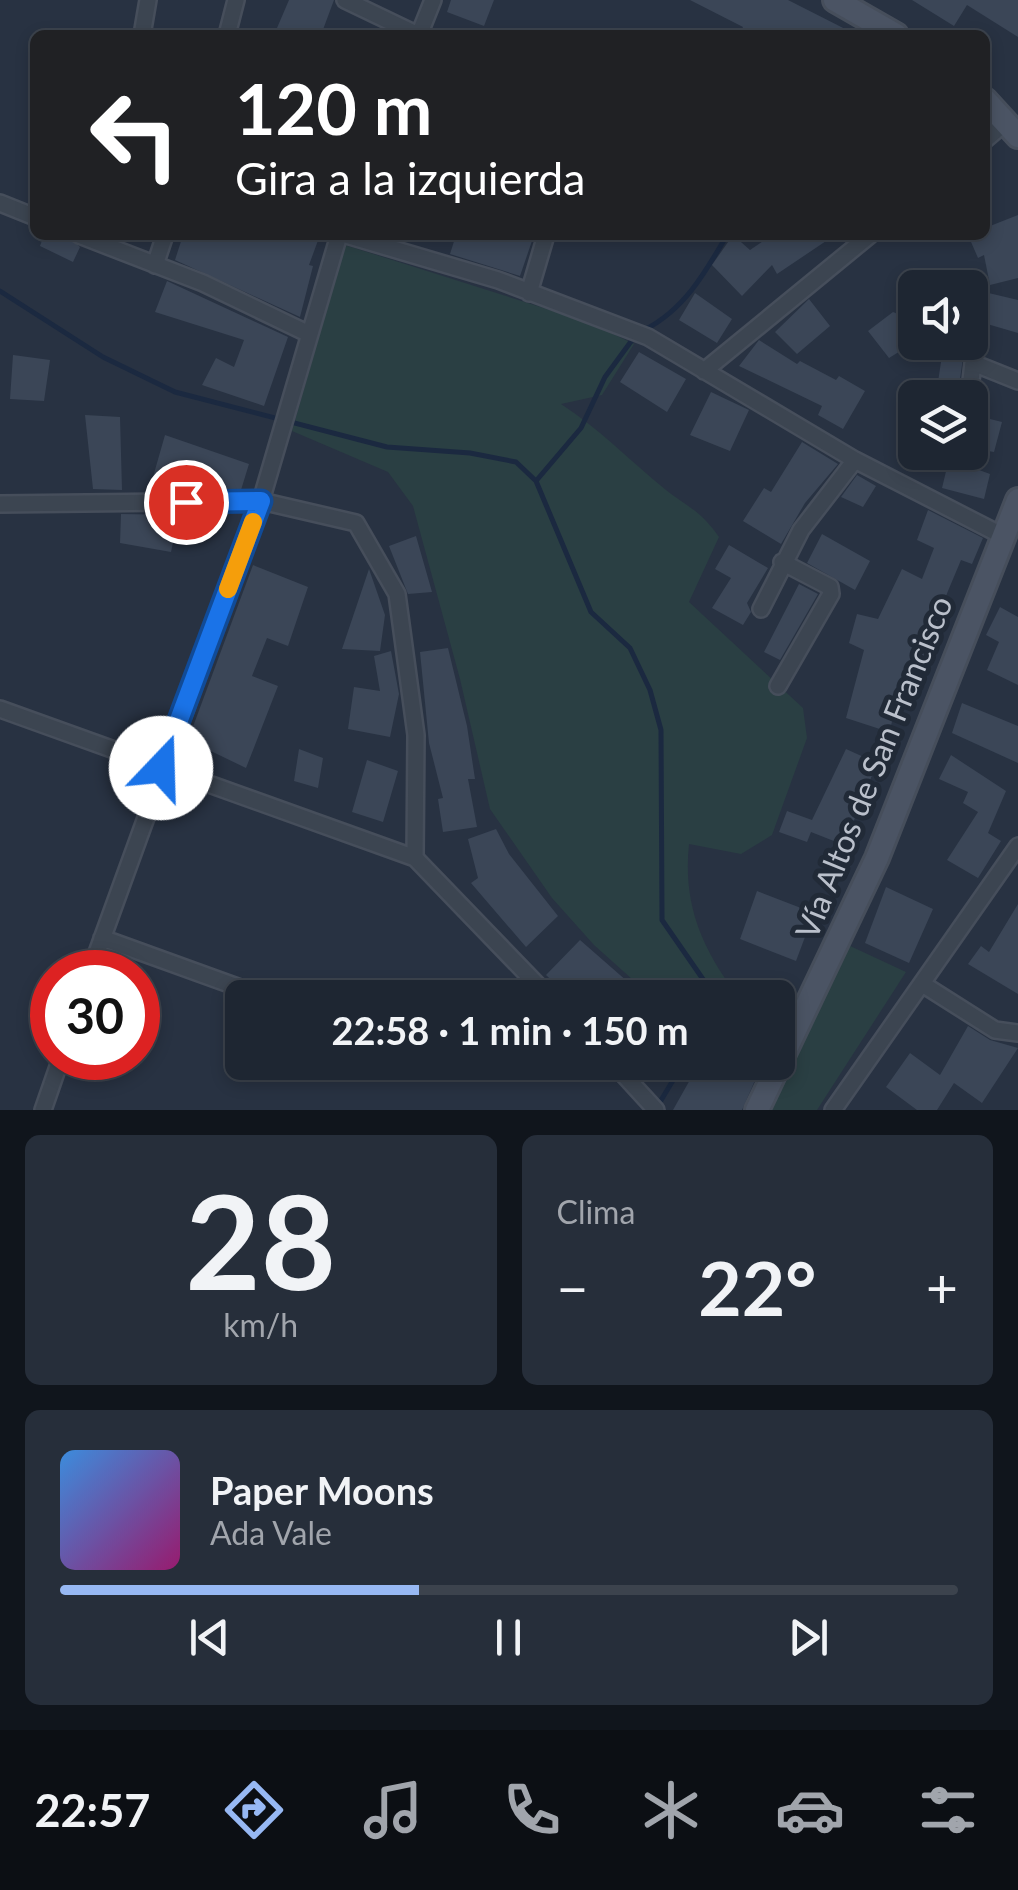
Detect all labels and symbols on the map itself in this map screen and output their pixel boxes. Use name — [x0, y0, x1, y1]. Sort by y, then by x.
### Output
pin — [144, 460, 229, 545]
street label: Vía Altos de San Francisco — [786, 590, 960, 944]
position arrow — [109, 716, 213, 820]
speed limit sign: 30 — [30, 950, 160, 1080]

